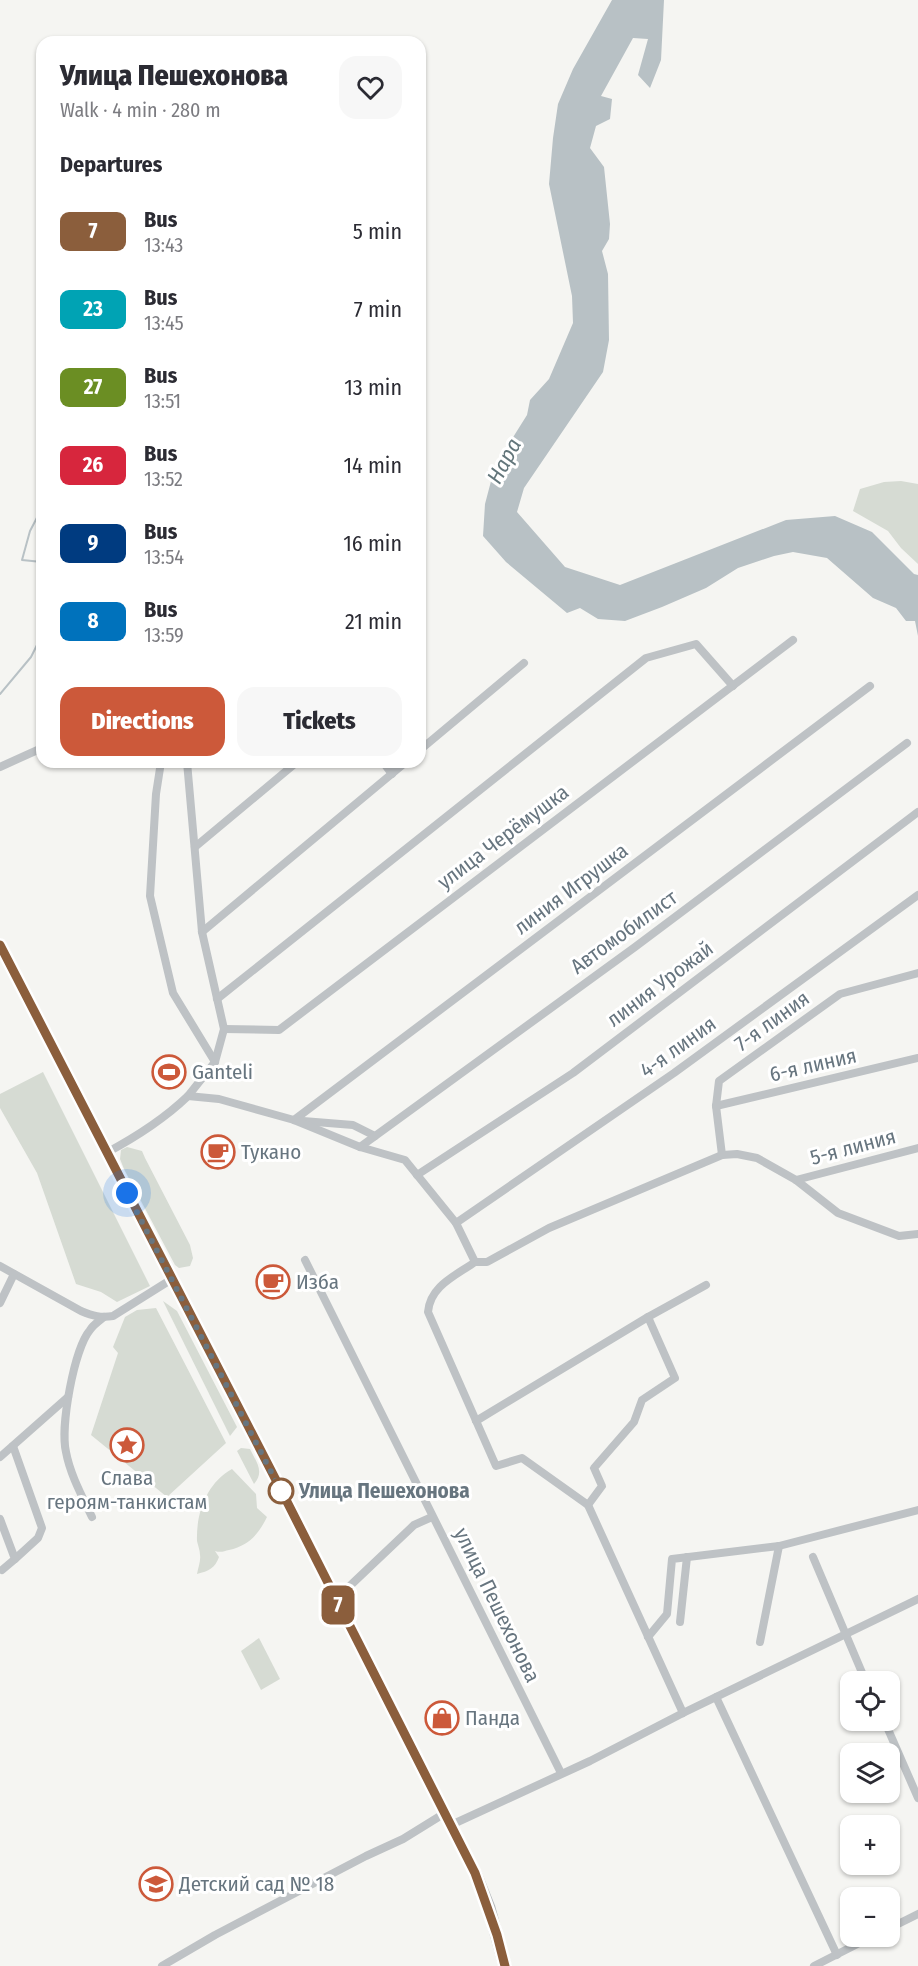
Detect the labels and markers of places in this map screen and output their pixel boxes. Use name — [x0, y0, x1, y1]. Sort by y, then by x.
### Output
sports icon: Ganteli — [151, 1054, 187, 1090]
place label: Ganteli — [192, 1059, 253, 1085]
cafe icon: Тукано — [200, 1134, 236, 1170]
place label: Тукано — [241, 1139, 301, 1165]
cafe icon: Изба — [255, 1264, 291, 1300]
place label: Изба — [296, 1269, 339, 1295]
place icon: Слава героям-танкистам — [109, 1427, 145, 1463]
place label: Слава героям-танкистам — [47, 1465, 207, 1515]
marker: Улица Пешехонова — [268, 1478, 294, 1504]
place label: Улица Пешехонова — [298, 1478, 470, 1504]
shop icon: Панда — [424, 1700, 460, 1736]
place label: Панда — [465, 1705, 520, 1731]
school or university icon: Детский сад № 18 — [138, 1866, 174, 1902]
place label: Детский сад № 18 — [178, 1871, 334, 1897]

